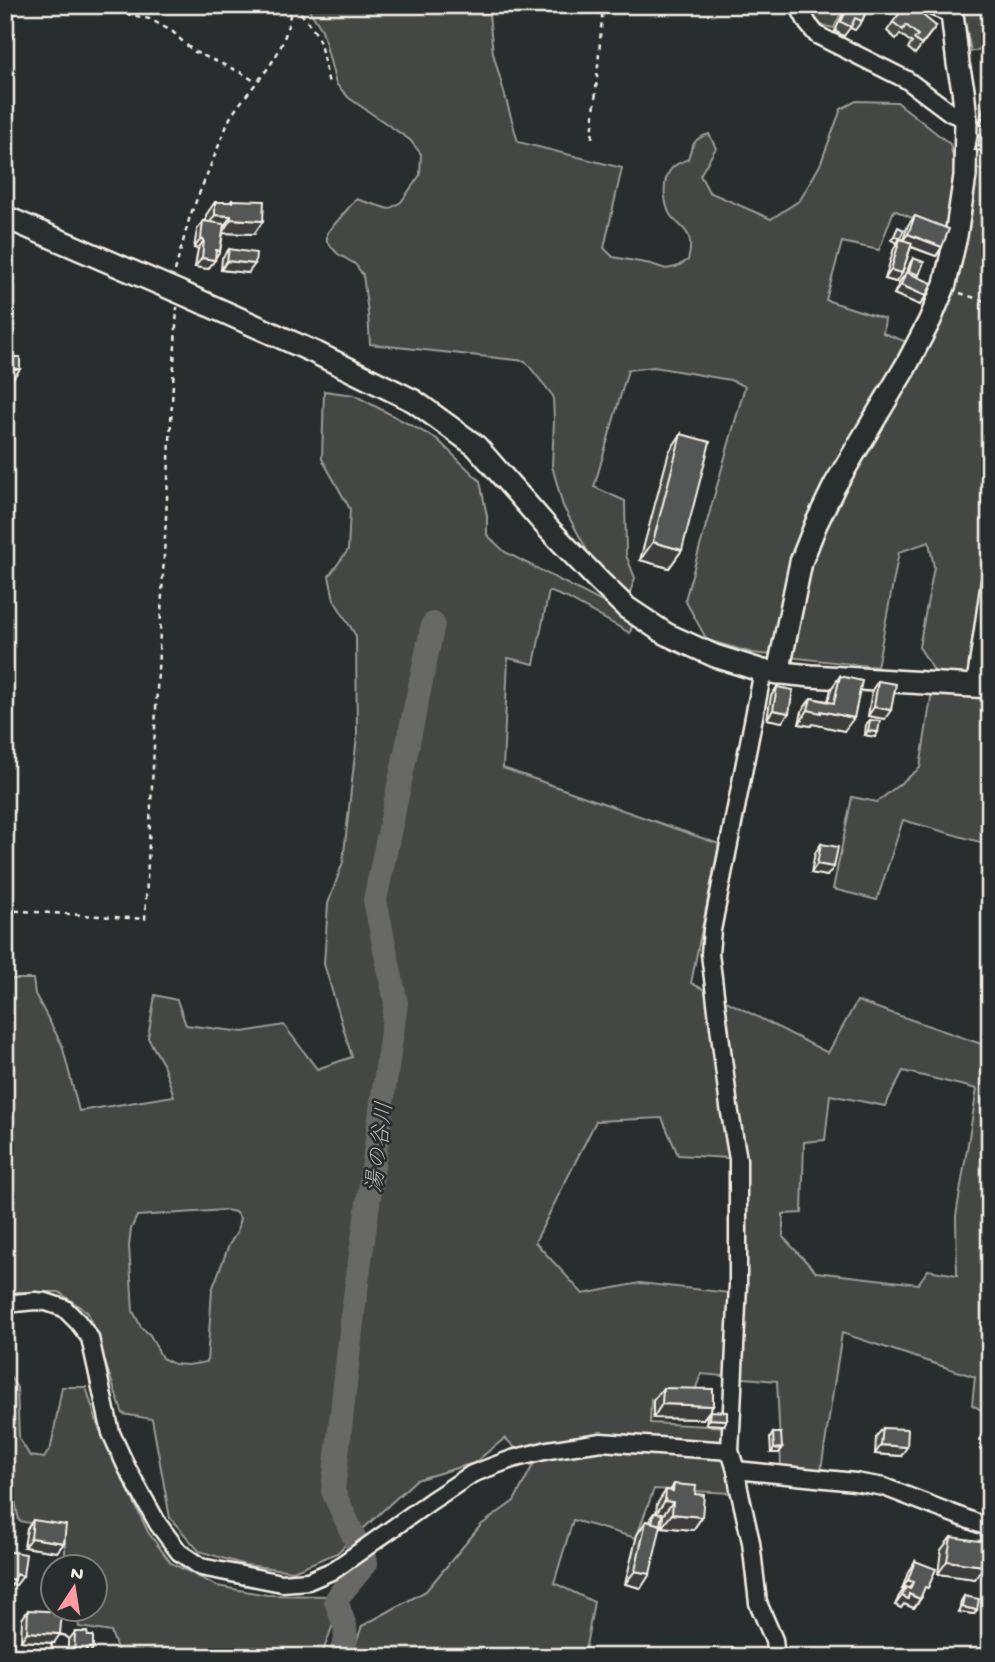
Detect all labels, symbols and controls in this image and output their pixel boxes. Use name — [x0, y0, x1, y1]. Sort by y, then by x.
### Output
water label: 湯の谷川 — [362, 1100, 400, 1195]
north arrow — [38, 1554, 108, 1624]
text: N — [68, 1562, 85, 1587]

